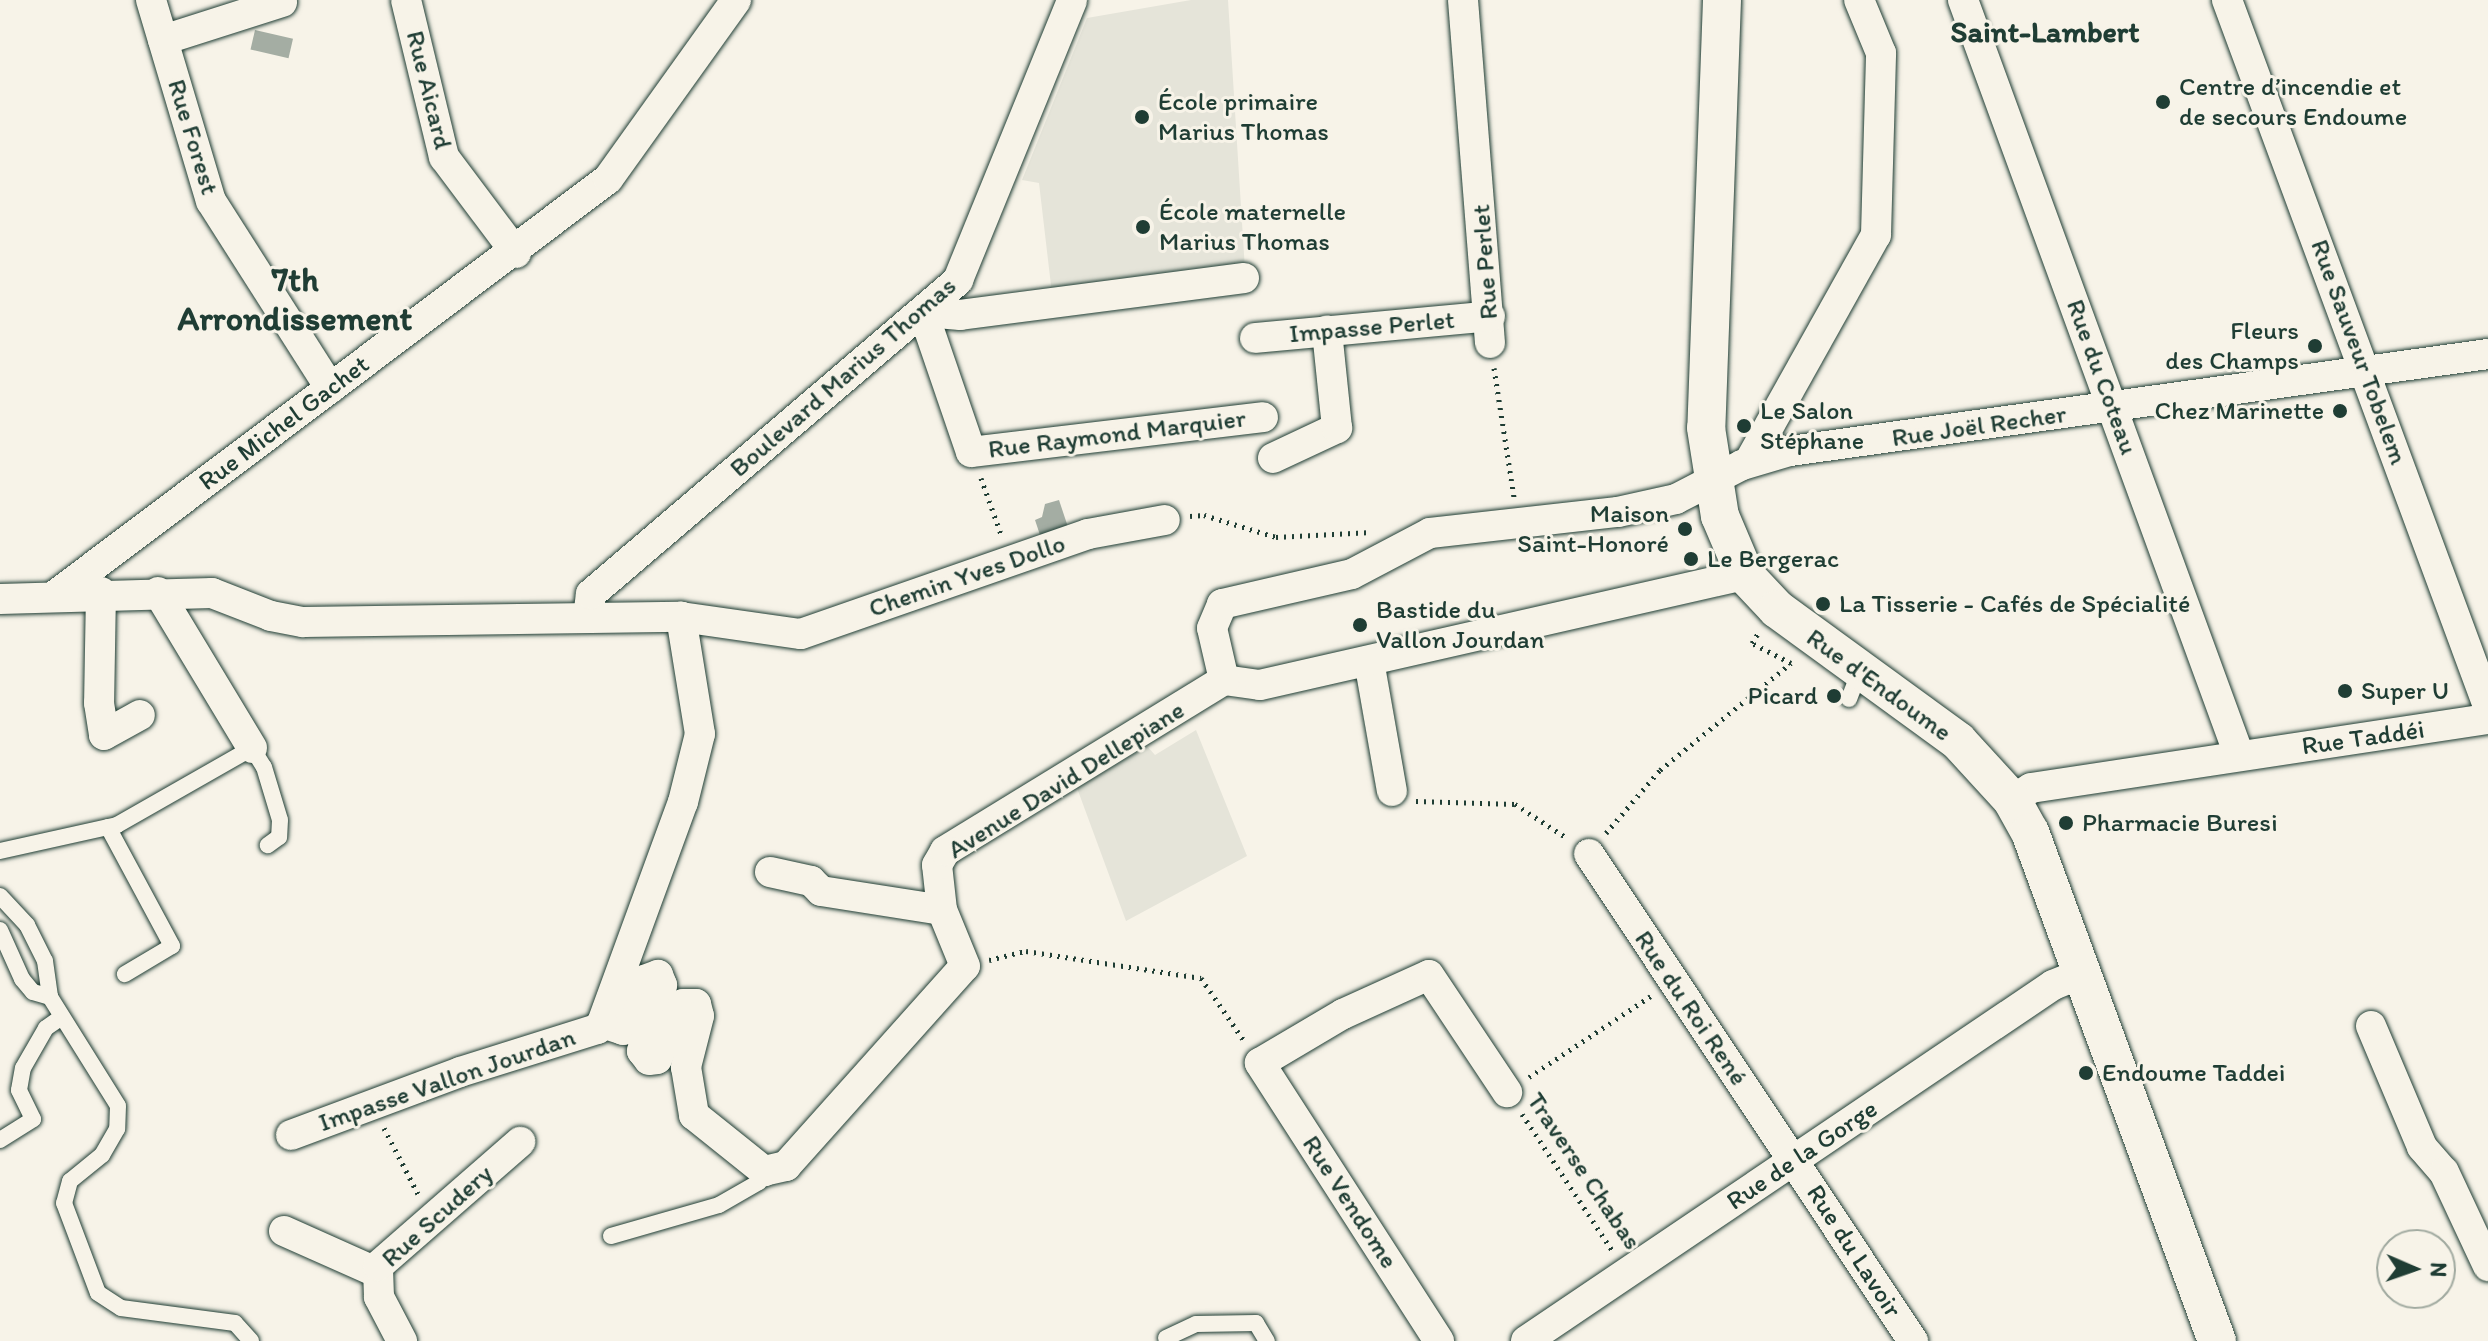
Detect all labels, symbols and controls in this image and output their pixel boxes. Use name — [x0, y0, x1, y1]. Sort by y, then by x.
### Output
district label: Saint-Lambert — [1951, 14, 2139, 50]
street label: Rue Aicard — [399, 28, 459, 152]
place label: Centre d’incendie et de secours Endoume — [2179, 71, 2407, 132]
street label: Rue Forest — [161, 76, 225, 198]
place label: École primaire Marius Thomas — [1158, 86, 1328, 148]
marker: Centre d’incendie et de secours Endoume — [2154, 93, 2172, 111]
marker: École primaire Marius Thomas — [1133, 108, 1151, 126]
place label: École maternelle Marius Thomas — [1159, 196, 1347, 258]
street label: Rue Perlet — [1465, 204, 1505, 320]
marker: École maternelle Marius Thomas — [1134, 218, 1152, 236]
street label: Rue Sauveur Tobelem — [2304, 235, 2414, 469]
district label: 7th Arrondissement — [178, 259, 412, 338]
street label: Boulevard Marius Thomas — [723, 270, 963, 484]
street label: Rue du Coteau — [2060, 295, 2144, 459]
street label: Impasse Perlet — [1288, 304, 1456, 350]
place label: Fleurs des Champs — [2164, 315, 2299, 376]
marker: Fleurs des Champs — [2306, 337, 2324, 355]
street label: Rue Michel Gachet — [193, 349, 375, 497]
place label: Le Salon Stéphane — [1760, 395, 1864, 456]
place label: Chez Marinette — [2155, 395, 2324, 427]
street label: Rue Joël Recher — [1890, 398, 2068, 454]
marker: Chez Marinette — [2331, 402, 2349, 420]
street label: Rue Raymond Marquier — [986, 403, 1248, 465]
marker: Le Salon Stéphane — [1735, 417, 1753, 435]
place label: Maison Saint-Honoré — [1517, 498, 1669, 560]
marker: Maison Saint-Honoré — [1676, 520, 1694, 538]
street label: Chemin Yves Dollo — [864, 528, 1070, 624]
place label: Le Bergerac — [1707, 543, 1839, 575]
marker: Le Bergerac — [1682, 550, 1700, 568]
place label: La Tisserie - Cafés de Spécialité — [1839, 588, 2189, 620]
place label: Bastide du Vallon Jourdan — [1376, 594, 1544, 656]
marker: La Tisserie - Cafés de Spécialité — [1814, 595, 1832, 613]
marker: Bastide du Vallon Jourdan — [1351, 616, 1369, 634]
street label: Rue d'Endoume — [1800, 622, 1958, 748]
place label: Super U — [2361, 675, 2449, 707]
place label: Picard — [1748, 680, 1818, 712]
marker: Super U — [2336, 682, 2354, 700]
marker: Picard — [1825, 687, 1843, 705]
street label: Avenue David Dellepiane — [942, 694, 1190, 866]
street label: Rue Taddéi — [2301, 714, 2425, 762]
place label: Pharmacie Buresi — [2082, 807, 2278, 839]
marker: Pharmacie Buresi — [2057, 814, 2075, 832]
street label: Rue du Roi René — [1628, 925, 1754, 1091]
street label: Impasse Vallon Jourdan — [315, 1022, 579, 1138]
place label: Endoume Taddei — [2102, 1057, 2285, 1089]
marker: Endoume Taddei — [2077, 1064, 2095, 1082]
street label: Traverse Chabas — [1520, 1086, 1648, 1256]
street label: Rue de la Gorge — [1721, 1093, 1883, 1217]
street label: Rue Vendome — [1296, 1130, 1404, 1274]
street label: Rue Scudery — [375, 1158, 499, 1274]
street label: Rue du Lavoir — [1800, 1179, 1908, 1323]
north arrow — [2376, 1229, 2456, 1309]
text: N — [2425, 1262, 2452, 1278]

